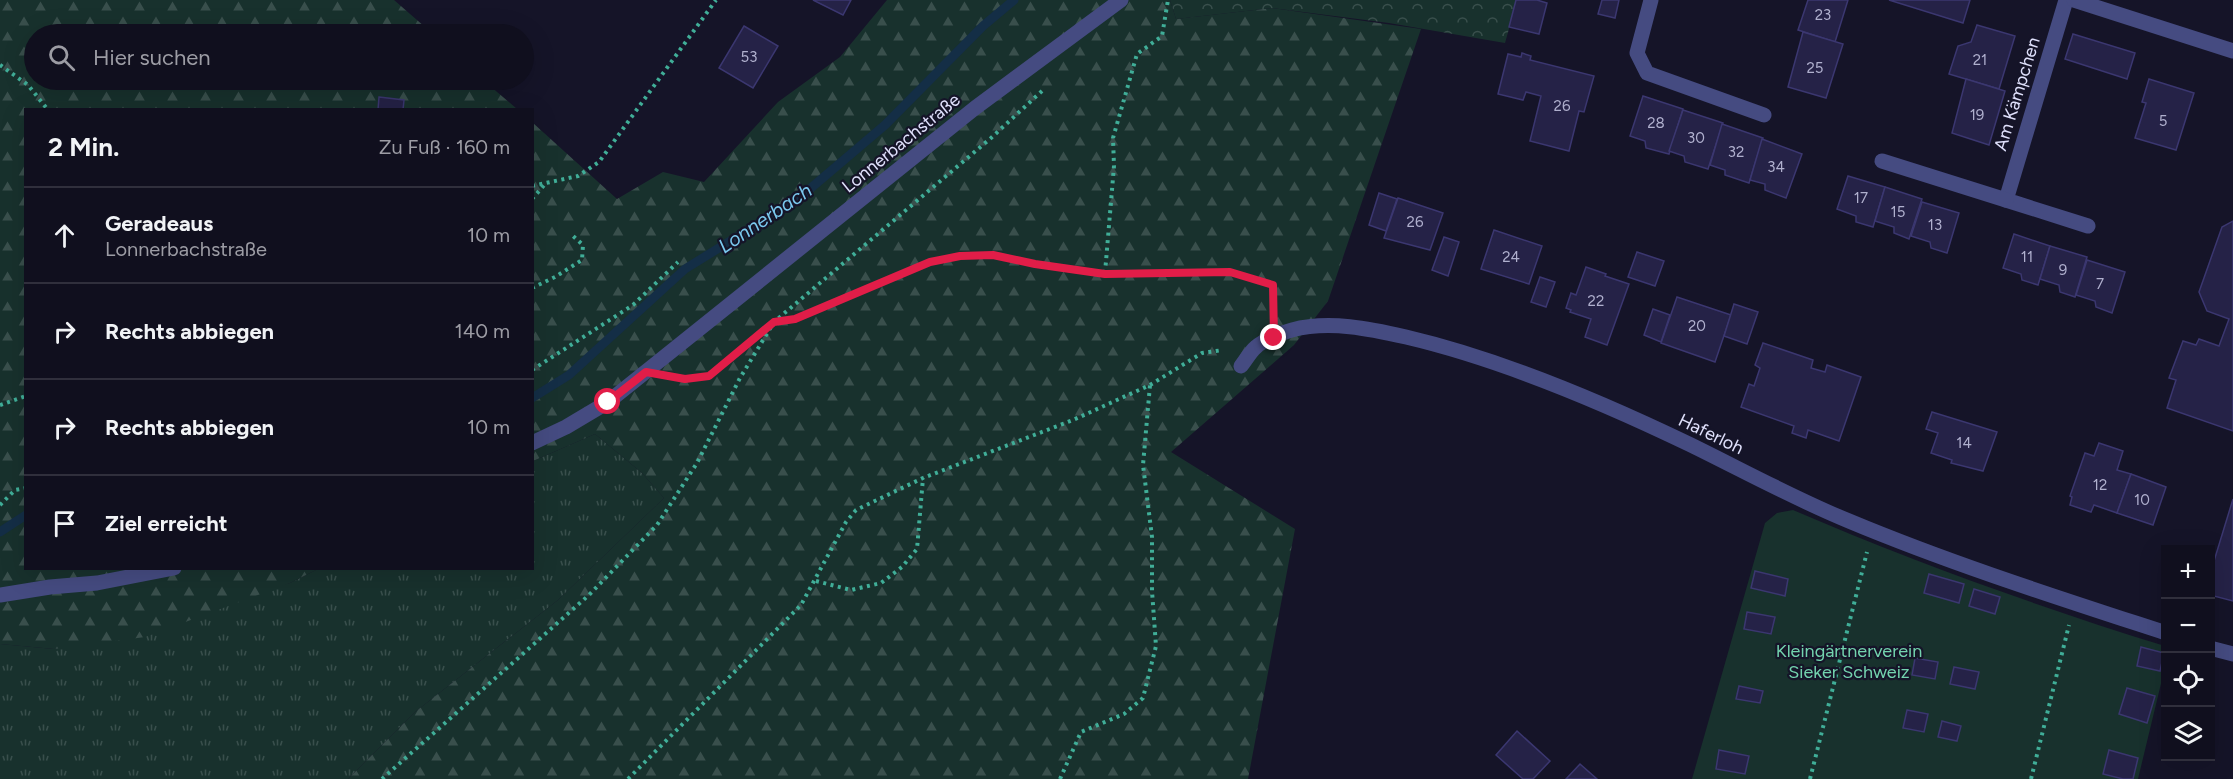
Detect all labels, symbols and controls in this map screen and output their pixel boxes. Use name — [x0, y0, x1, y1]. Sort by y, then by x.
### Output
house number: 23 — [1815, 6, 1831, 24]
search box — [24, 24, 534, 90]
street label: Am Kämpchen — [1989, 35, 2045, 153]
icon: search — [45, 41, 78, 74]
text: Hier suchen — [93, 44, 211, 71]
house number: 53 — [741, 48, 757, 66]
house number: 21 — [1973, 51, 1987, 69]
house number: 25 — [1806, 59, 1824, 77]
street label: Lonnerbachstraße — [837, 88, 965, 197]
house number: 26 — [1554, 97, 1571, 115]
house number: 19 — [1970, 106, 1984, 124]
house number: 5 — [2159, 112, 2167, 130]
house number: 28 — [1647, 114, 1665, 132]
house number: 30 — [1687, 129, 1705, 147]
text: 2 Min. — [48, 131, 120, 163]
text: Zu Fuß · 160 m — [379, 135, 510, 159]
house number: 32 — [1728, 143, 1744, 161]
house number: 34 — [1767, 158, 1785, 176]
water label: Lonnerbach — [714, 178, 816, 258]
house number: 17 — [1854, 189, 1868, 207]
house number: 15 — [1891, 203, 1905, 221]
text: Geradeaus — [105, 210, 213, 237]
house number: 26 — [1407, 213, 1424, 231]
house number: 13 — [1928, 216, 1942, 234]
icon: ahead — [48, 219, 81, 252]
text: 10 m — [467, 223, 510, 247]
text: Lonnerbachstraße — [105, 237, 267, 261]
house number: 24 — [1502, 248, 1520, 266]
house number: 11 — [2021, 248, 2033, 266]
house number: 9 — [2059, 261, 2067, 279]
house number: 7 — [2096, 275, 2104, 293]
house number: 22 — [1588, 292, 1604, 310]
icon: right — [48, 315, 81, 348]
house number: 20 — [1688, 317, 1706, 335]
text: Rechts abbiegen — [105, 318, 274, 345]
text: 140 m — [455, 319, 510, 343]
route end — [1260, 324, 1286, 350]
route start — [594, 388, 620, 414]
street label: Haferloh — [1675, 409, 1747, 459]
icon: right — [48, 411, 81, 444]
text: Rechts abbiegen — [105, 414, 274, 441]
text: 10 m — [467, 415, 510, 439]
house number: 14 — [1956, 434, 1972, 452]
house number: 12 — [2093, 476, 2107, 494]
house number: 10 — [2134, 491, 2150, 509]
icon: arrive — [48, 507, 81, 540]
text: Ziel erreicht — [105, 510, 228, 537]
map controls — [2161, 545, 2215, 761]
button: + — [2161, 545, 2215, 599]
button: − — [2161, 599, 2215, 653]
park label: Kleingärtnerverein Sieker Schweiz — [1776, 640, 1922, 683]
button: locate — [2161, 653, 2215, 707]
button: layers — [2161, 707, 2215, 761]

